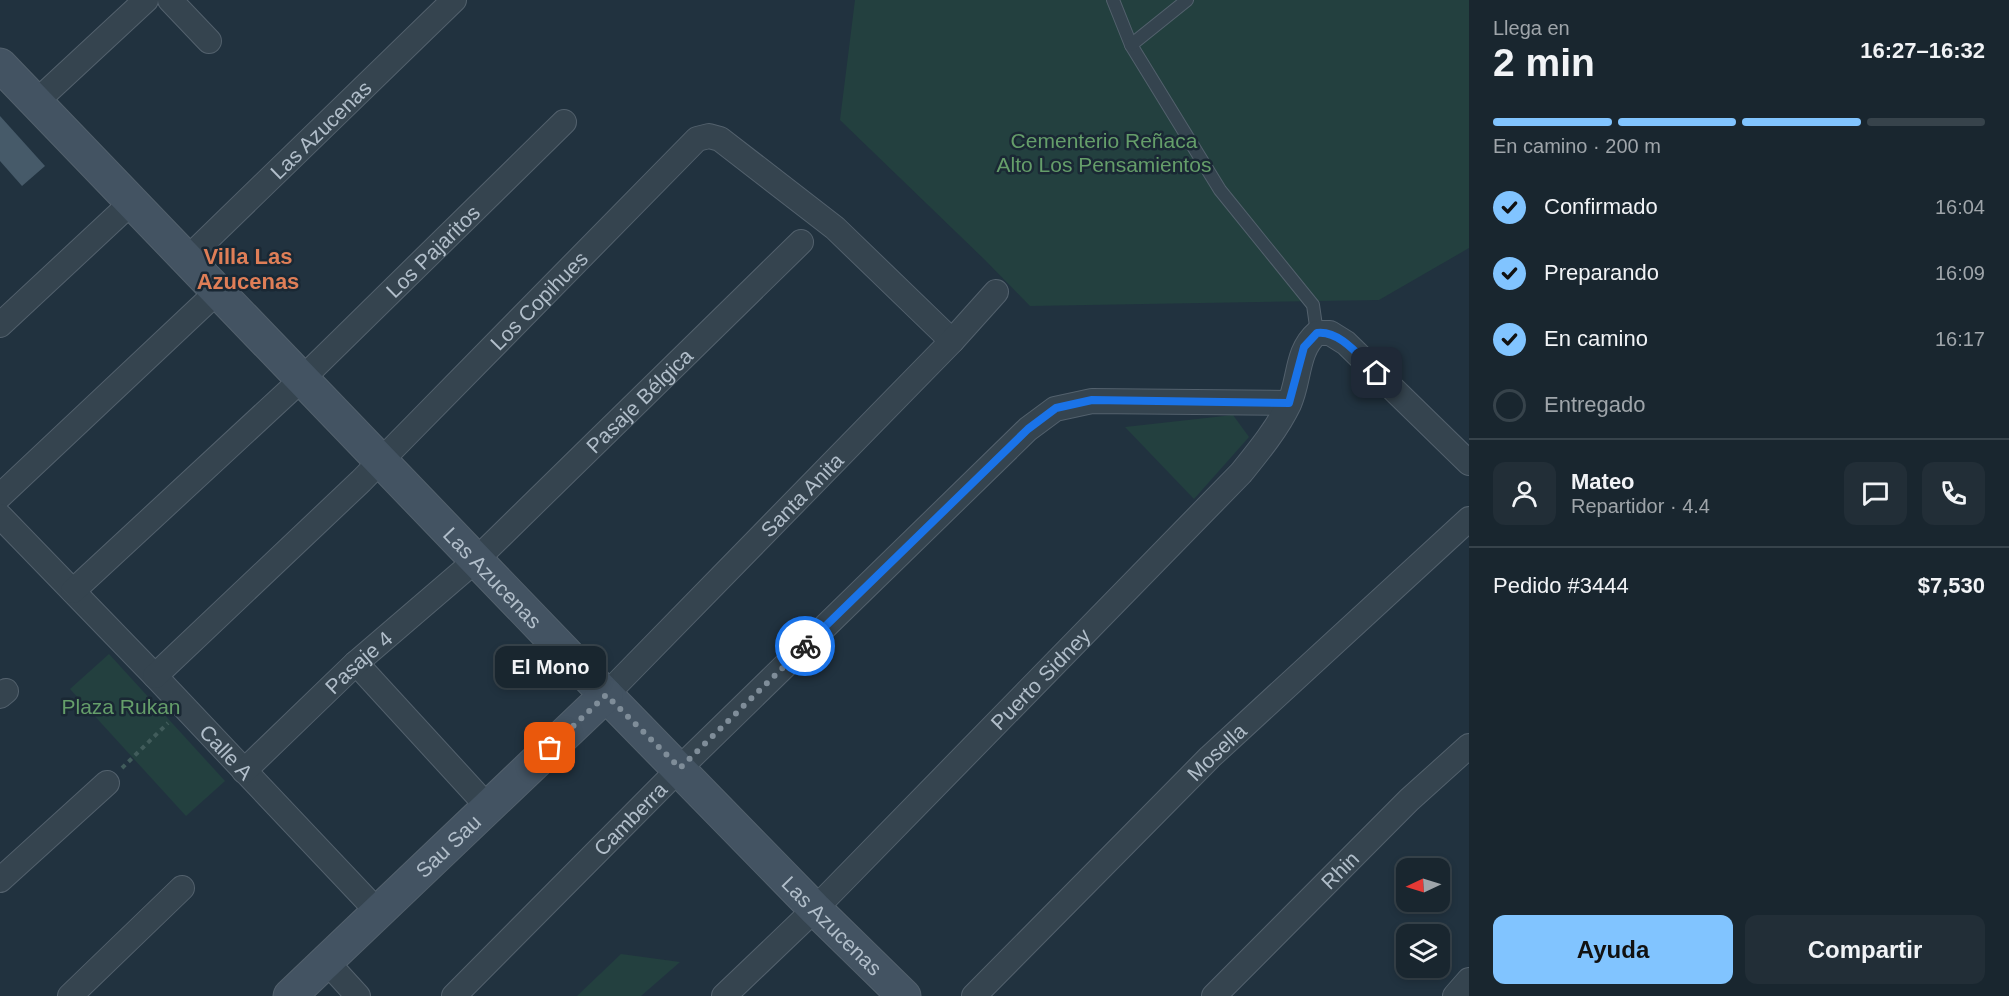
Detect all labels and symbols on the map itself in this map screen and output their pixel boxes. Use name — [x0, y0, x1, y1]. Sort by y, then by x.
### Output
street label: Las Azucenas — [266, 76, 375, 183]
park label: Cementerio Reñaca Alto Los Pensamientos — [997, 129, 1211, 176]
street label: Los Pajaritos — [381, 200, 484, 302]
district label: Villa Las Azucenas — [197, 244, 299, 294]
street label: Los Copihues — [485, 246, 592, 354]
street label: Pasaje Bélgica — [581, 343, 697, 457]
pin — [1351, 347, 1402, 398]
street label: Santa Anita — [756, 448, 848, 541]
street label: Las Azucenas — [439, 522, 547, 633]
courier — [775, 616, 835, 676]
street label: Puerto Sidney — [986, 623, 1095, 734]
street label: Pasaje 4 — [320, 626, 397, 698]
callout: El Mono — [494, 646, 606, 688]
park label: Plaza Rukan — [61, 695, 181, 718]
street label: Mosella — [1182, 718, 1251, 785]
street label: Calle A — [195, 720, 258, 784]
pin — [524, 722, 575, 773]
street label: Camberra — [589, 777, 671, 860]
street label: Sau Sau — [411, 810, 485, 882]
street label: Rhin — [1316, 846, 1363, 893]
north arrow — [1396, 858, 1450, 912]
street label: Las Azucenas — [778, 871, 887, 980]

